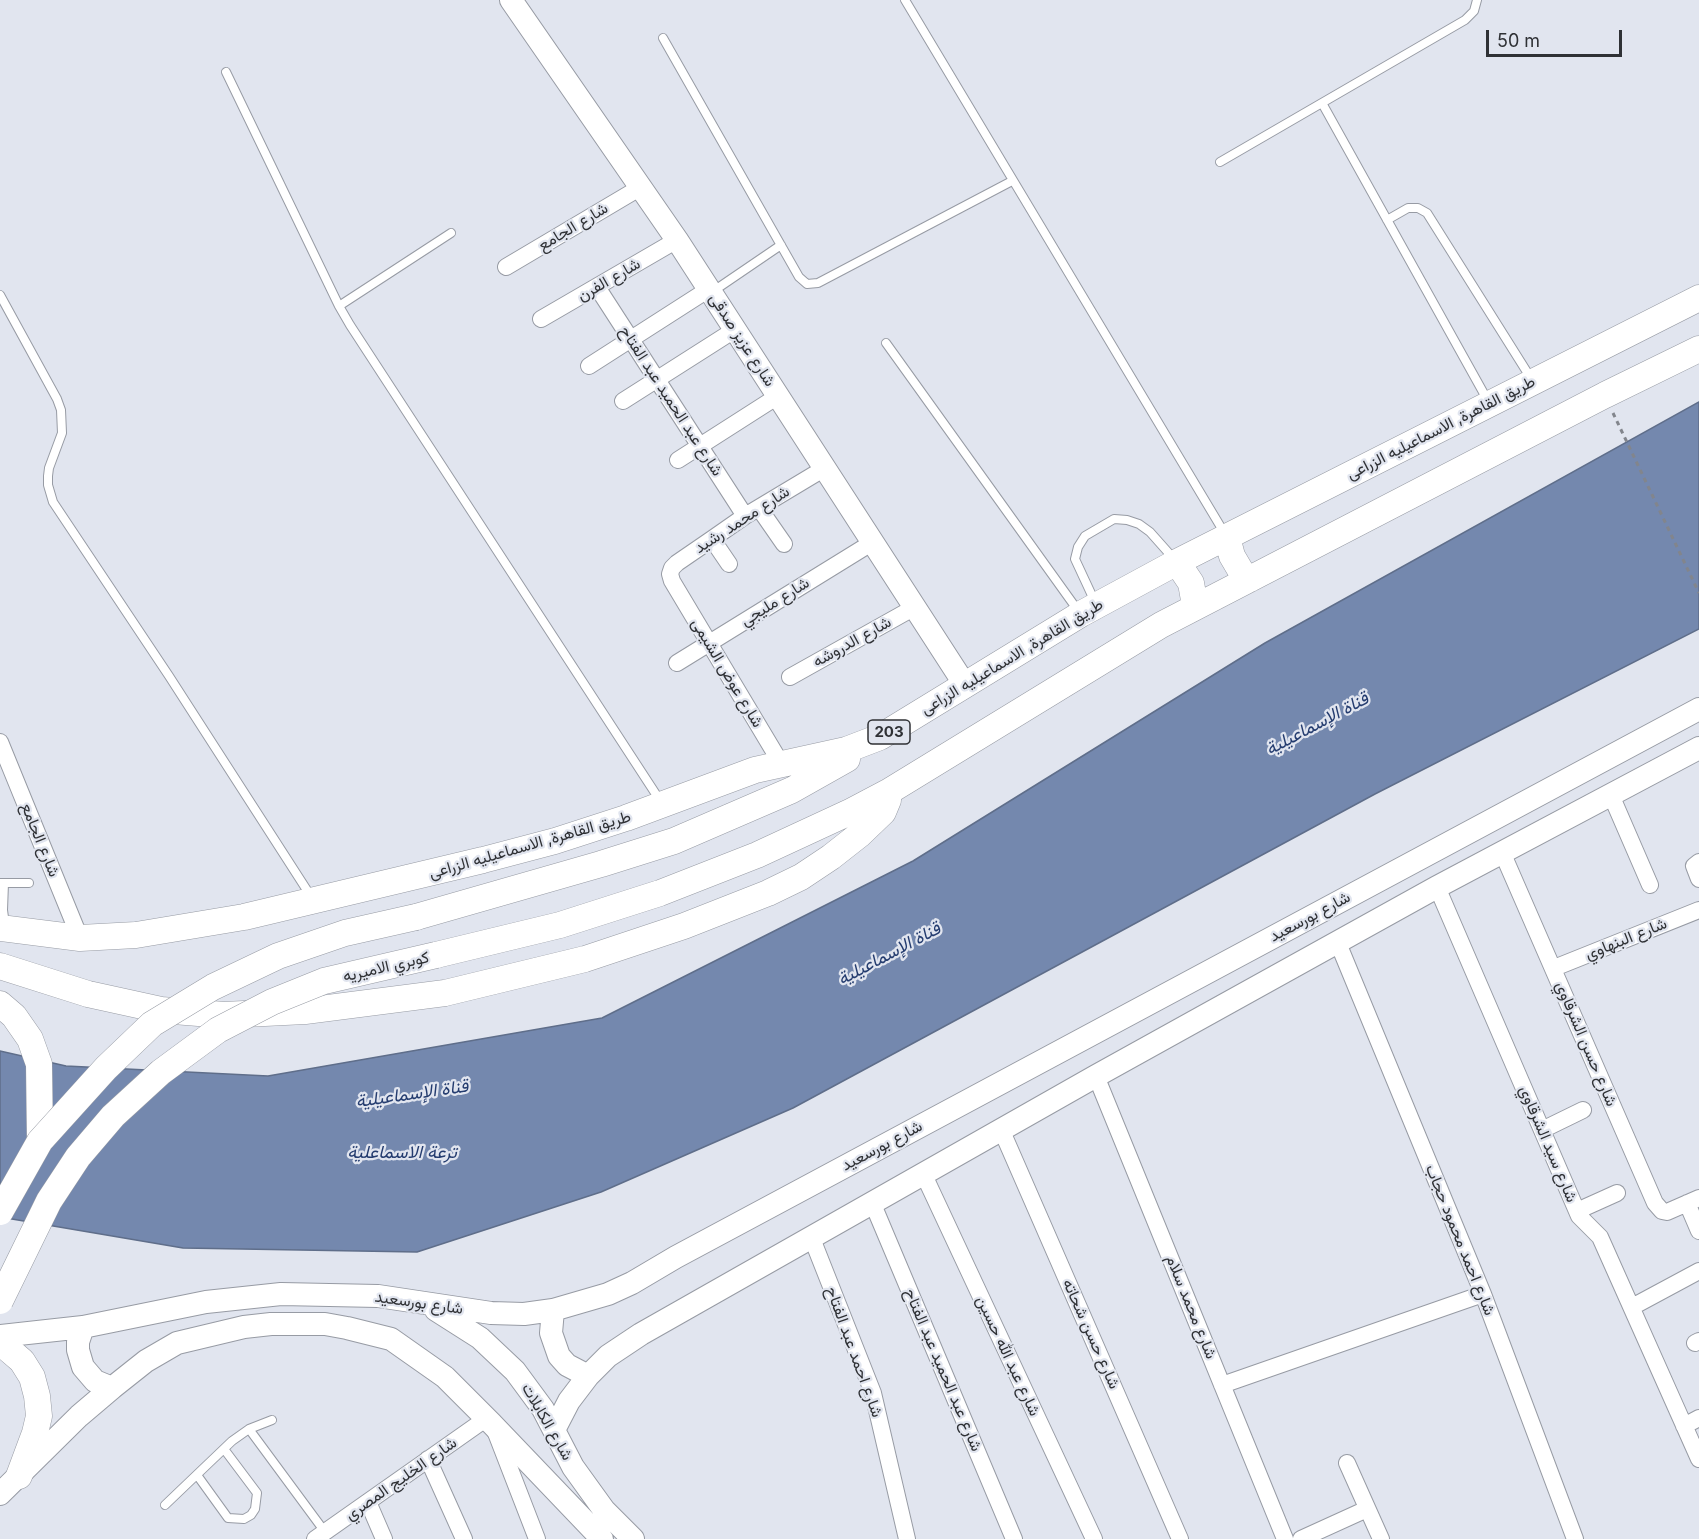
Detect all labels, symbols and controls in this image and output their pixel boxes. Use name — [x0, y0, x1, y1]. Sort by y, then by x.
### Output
scale bar — [1489, 18, 1626, 56]
text: 50 m — [1497, 30, 1540, 51]
street label: شارع الجامع — [535, 199, 611, 255]
street label: شارع الفرن — [574, 254, 644, 306]
street label: شارع عزيز صدقى — [705, 290, 779, 390]
street label: شارع عبد الحميد عبد الفتاح — [615, 322, 727, 480]
street label: طريق القاهرة, الاسماعيليه الزراعى — [1343, 372, 1539, 484]
street label: شارع محمد رشيد — [691, 482, 793, 558]
street label: شارع مليجي — [737, 573, 813, 631]
street label: طريق القاهرة, الاسماعيليه الزراعى — [917, 595, 1107, 719]
street label: شارع الدروشه — [809, 613, 895, 671]
street label: شارع عوض الشيمى — [687, 615, 767, 731]
water label: قناة الإسماعيلية — [1262, 688, 1372, 760]
road number: 203 — [868, 720, 910, 744]
street label: شارع الجامع — [16, 800, 64, 880]
street label: طريق القاهرة, الاسماعيليه الزراعى — [427, 807, 633, 883]
street label: شارع بورسعيد — [1266, 888, 1354, 946]
street label: شارع البنهاوي — [1582, 914, 1670, 964]
water label: قناة الإسماعيلية — [834, 918, 944, 990]
street label: كوبري الاميريه — [341, 948, 431, 986]
street label: شارع حسن الشرقاوي — [1551, 979, 1621, 1109]
water label: قناة الإسماعيلية — [354, 1075, 470, 1113]
street label: شارع سيد الشرقاوي — [1515, 1083, 1581, 1205]
street label: شارع بورسعيد — [838, 1117, 926, 1175]
water label: ترعة الاسماعلية — [347, 1142, 457, 1164]
street label: شارع احمد محمود حجاب — [1421, 1162, 1499, 1318]
street label: شارع محمد سلام — [1161, 1252, 1221, 1362]
street label: شارع حسن شحاته — [1058, 1276, 1124, 1392]
street label: شارع احمد عبد الفتاح — [821, 1284, 887, 1420]
street label: شارع عبد الحميد عبد الفتاح — [900, 1286, 986, 1454]
street label: شارع بورسعيد — [374, 1287, 464, 1319]
street label: شارع عبد الله حسين — [972, 1293, 1044, 1419]
street label: شارع الكابلات — [517, 1380, 577, 1464]
street label: شارع الخليج المصري — [341, 1433, 461, 1525]

